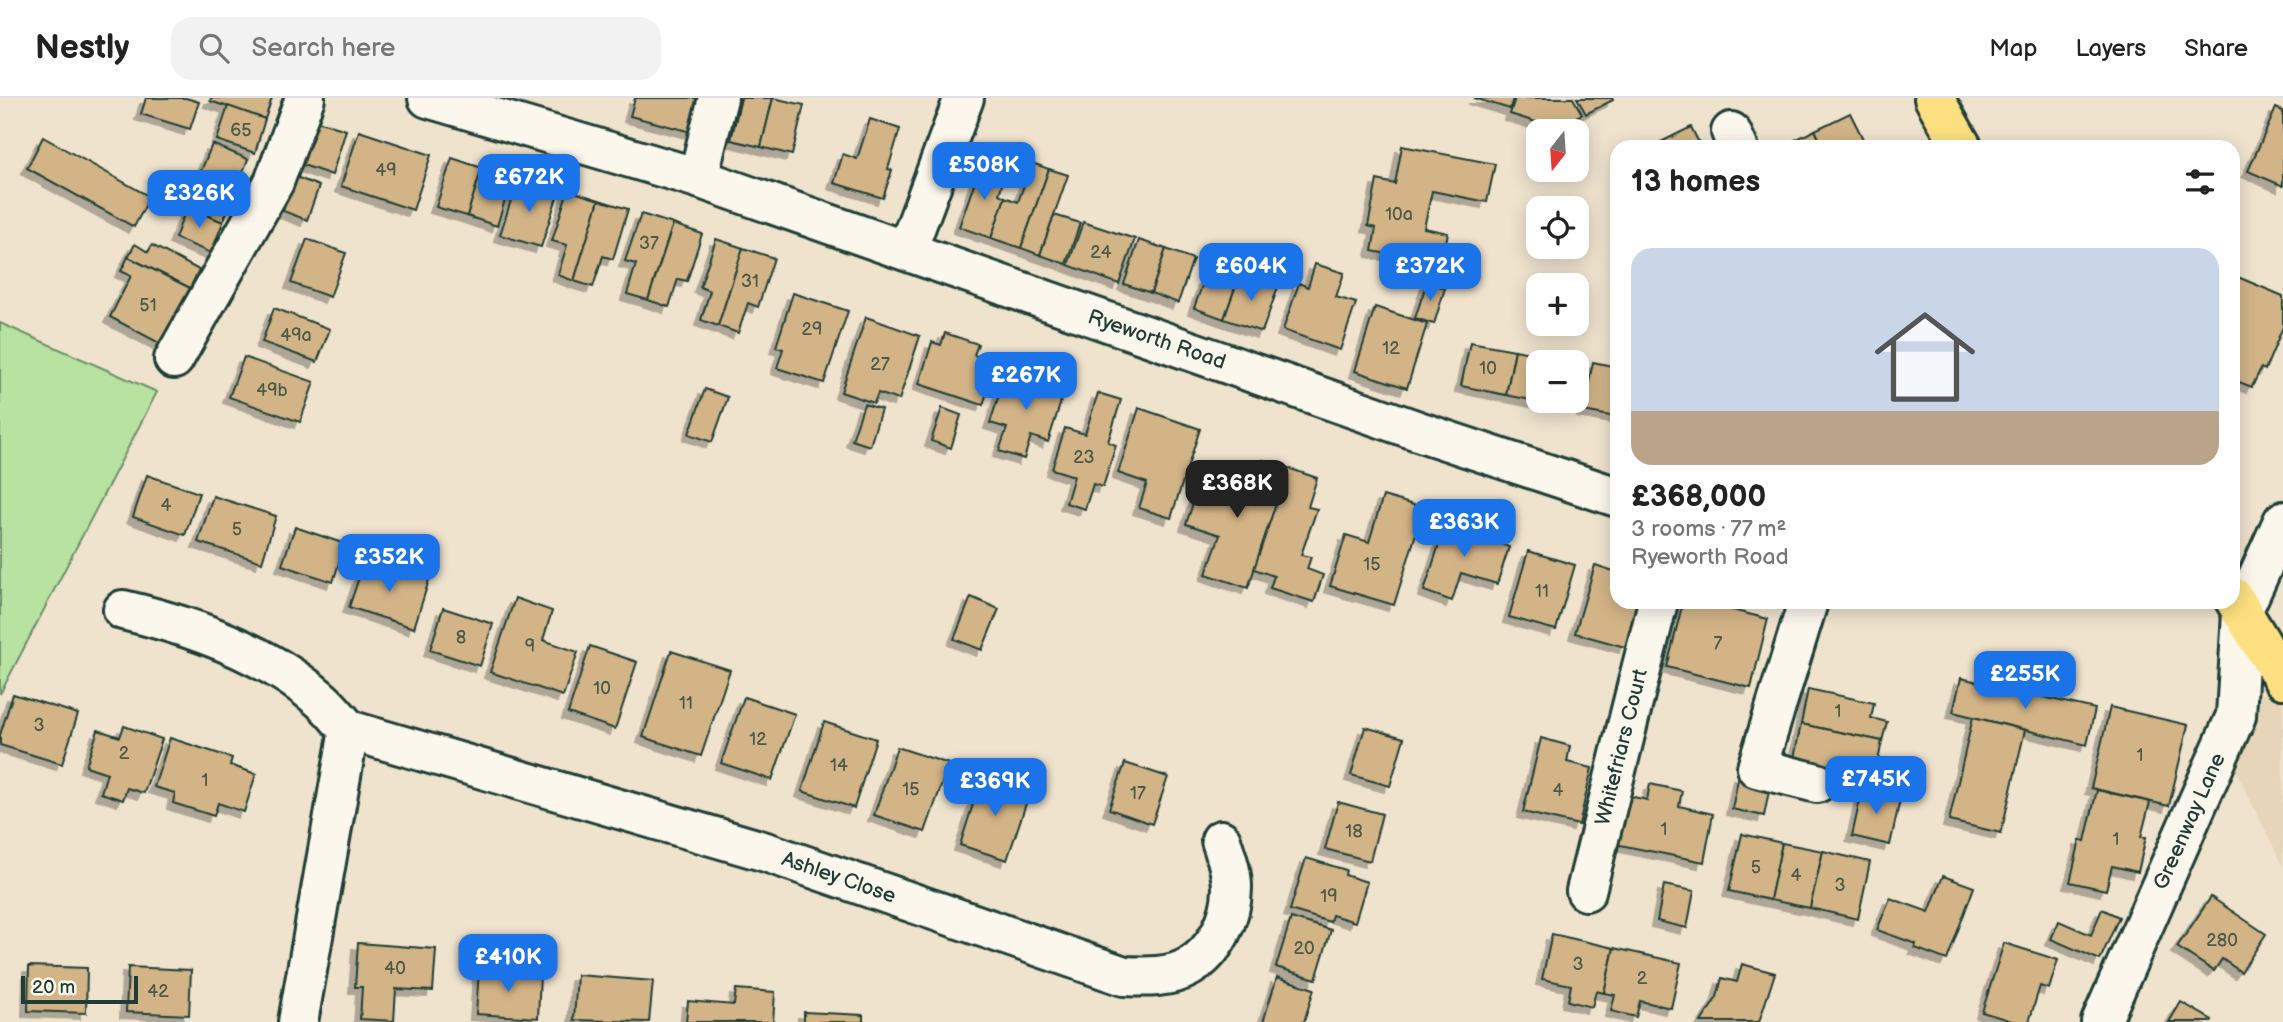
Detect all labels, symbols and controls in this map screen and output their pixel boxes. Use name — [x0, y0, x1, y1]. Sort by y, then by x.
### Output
search box — [171, 17, 661, 80]
text: Nestly — [35, 28, 129, 68]
icon: search — [195, 29, 233, 67]
text: Search here — [251, 33, 395, 64]
text: Map — [1989, 34, 2037, 63]
text: Layers — [2075, 34, 2146, 63]
text: Share — [2184, 34, 2248, 63]
north arrow — [1526, 119, 1589, 182]
map controls — [1526, 119, 1589, 413]
house number: 65 — [230, 120, 252, 141]
pin: £508K — [935, 142, 1033, 202]
text: £508K — [948, 151, 1020, 179]
pin: £672K — [480, 155, 578, 214]
house number: 49 — [375, 160, 397, 181]
text: £672K — [494, 163, 564, 191]
icon: filters — [2181, 163, 2219, 201]
text: 13 homes — [1631, 164, 1760, 200]
pin: £326K — [150, 170, 248, 230]
text: £326K — [163, 179, 235, 207]
button: locate — [1526, 196, 1589, 259]
house number: 10a — [1385, 204, 1413, 225]
house number: 37 — [639, 233, 659, 254]
house number: 24 — [1090, 242, 1112, 263]
pin: £604K — [1202, 244, 1300, 303]
pin: £372K — [1381, 244, 1479, 303]
text: £604K — [1215, 252, 1287, 280]
text: £372K — [1395, 252, 1465, 280]
house number: 31 — [741, 271, 759, 292]
button: + — [1526, 273, 1589, 336]
icon: home — [1862, 294, 1988, 420]
house number: 51 — [139, 295, 157, 316]
street label: Ryeworth Road — [1085, 304, 1229, 375]
house number: 29 — [801, 319, 823, 340]
house number: 49a — [280, 325, 312, 346]
house number: 12 — [1382, 338, 1400, 359]
button: − — [1526, 350, 1589, 413]
pin: £267K — [977, 352, 1075, 412]
house number: 27 — [870, 354, 890, 375]
house number: 10 — [1479, 358, 1497, 379]
text: £267K — [991, 361, 1061, 389]
house number: 49b — [256, 380, 288, 401]
house number: 23 — [1073, 447, 1095, 468]
pin: £368K — [1188, 460, 1286, 520]
text: £368K — [1201, 469, 1273, 497]
text: £368,000 — [1631, 479, 1766, 515]
house number: 4 — [161, 495, 172, 516]
pin: £363K — [1415, 500, 1513, 559]
text: £363K — [1429, 508, 1499, 536]
text: 3 rooms · 77 m² — [1631, 515, 1787, 543]
house number: 5 — [232, 519, 242, 540]
pin: £352K — [340, 534, 438, 594]
text: £352K — [354, 543, 424, 571]
text: Ryeworth Road — [1631, 543, 1789, 571]
house number: 15 — [1363, 554, 1381, 575]
house number: 11 — [1535, 581, 1549, 602]
house number: 8 — [456, 627, 466, 648]
house number: 7 — [1714, 633, 1723, 654]
house number: 9 — [525, 636, 535, 657]
pin: £255K — [1976, 652, 2074, 711]
text: £255K — [1990, 660, 2060, 688]
street label: Whitefriars Court — [1590, 666, 1653, 828]
house number: 10 — [593, 678, 611, 699]
house number: 11 — [679, 693, 693, 714]
house number: 1 — [1835, 701, 1841, 722]
house number: 3 — [33, 715, 45, 736]
house number: 12 — [749, 729, 767, 750]
house number: 2 — [119, 743, 130, 764]
house number: 1 — [2137, 745, 2143, 766]
street label: Greenway Lane — [2148, 749, 2231, 893]
house number: 14 — [830, 755, 848, 776]
pin: £745K — [1827, 756, 1925, 816]
pin: £369K — [946, 758, 1044, 818]
text: £745K — [1841, 765, 1911, 793]
text: £369K — [960, 767, 1030, 795]
house number: 1 — [202, 770, 208, 791]
house number: 15 — [902, 779, 920, 800]
house number: 4 — [1553, 780, 1564, 801]
house number: 17 — [1130, 783, 1146, 804]
house number: 1 — [1661, 819, 1667, 840]
house number: 18 — [1345, 821, 1363, 842]
house number: 1 — [2113, 829, 2119, 850]
street label: Ashley Close — [779, 846, 899, 909]
house number: 5 — [1751, 857, 1761, 878]
house number: 4 — [1791, 865, 1802, 886]
house number: 3 — [1834, 875, 1846, 896]
house number: 19 — [1320, 886, 1338, 907]
house number: 280 — [2206, 930, 2238, 951]
pin: £410K — [459, 934, 557, 994]
house number: 20 — [1293, 938, 1315, 959]
text: £410K — [474, 943, 542, 971]
house number: 3 — [1572, 954, 1584, 975]
house number: 40 — [384, 958, 406, 979]
house number: 2 — [1637, 968, 1648, 989]
scale bar — [21, 973, 138, 1005]
text: 20 m — [32, 976, 75, 999]
house number: 42 — [147, 981, 169, 1002]

